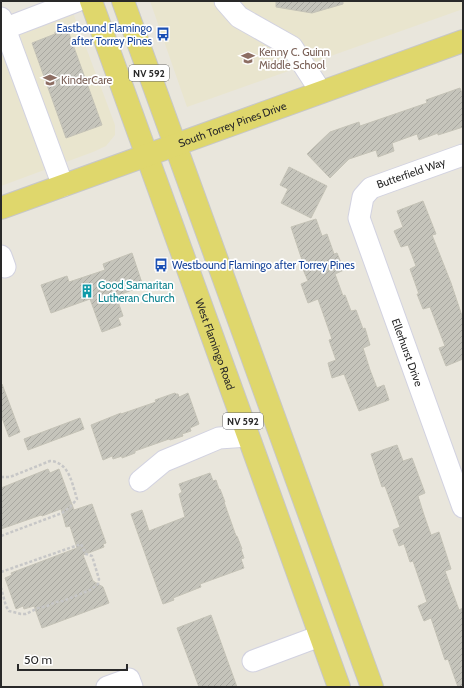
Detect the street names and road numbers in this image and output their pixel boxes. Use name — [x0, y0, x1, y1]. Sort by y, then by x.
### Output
road number: NV 592 — [129, 65, 169, 81]
street label: South Torrey Pines Drive — [176, 98, 289, 150]
street label: Butterfield Way — [375, 155, 448, 191]
street label: West Flamingo Road — [192, 297, 238, 392]
street label: Ellerhurst Drive — [389, 317, 426, 389]
road number: NV 592 — [223, 413, 263, 429]

